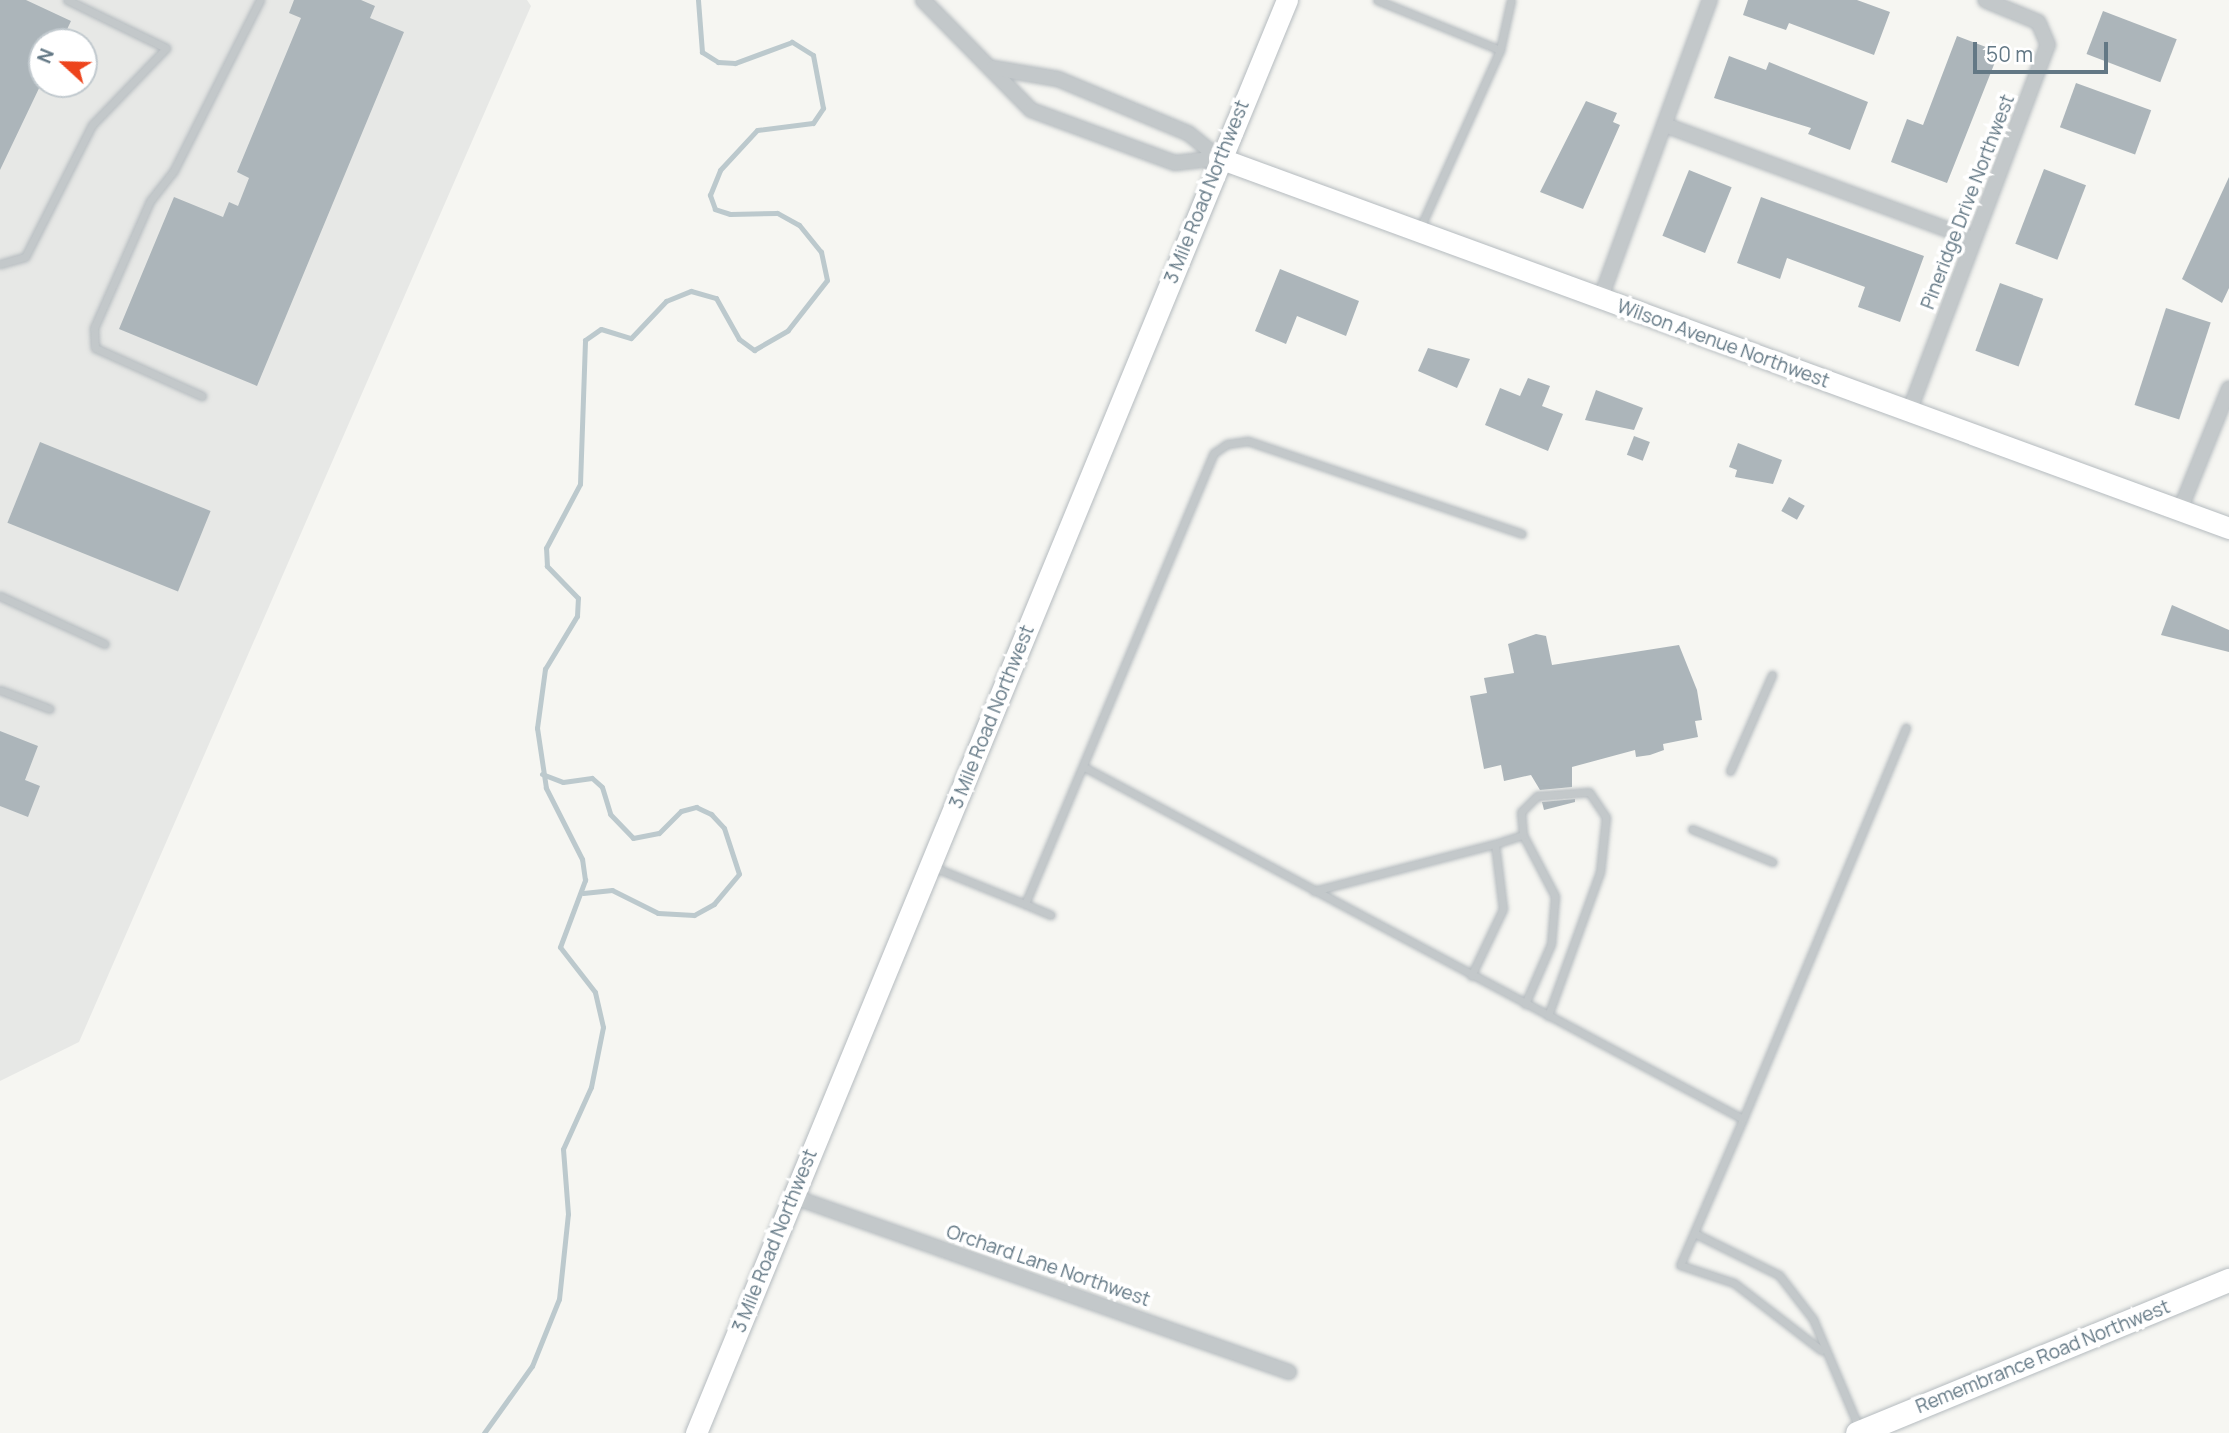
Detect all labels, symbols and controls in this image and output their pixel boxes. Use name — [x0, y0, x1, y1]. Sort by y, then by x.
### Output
north arrow — [28, 28, 98, 98]
scale bar — [1977, 28, 2112, 72]
text: 50 m — [1986, 40, 2033, 68]
text: N — [31, 45, 60, 67]
street label: Pineridge Drive Northwest — [1916, 91, 2020, 313]
street label: 3 Mile Road Northwest — [1160, 97, 1254, 287]
street label: Wilson Avenue Northwest — [1614, 295, 1832, 393]
street label: 3 Mile Road Northwest — [945, 622, 1039, 812]
street label: 3 Mile Road Northwest — [728, 1146, 822, 1336]
street label: Orchard Lane Northwest — [943, 1220, 1153, 1312]
street label: Remembrance Road Northwest — [1913, 1295, 2173, 1419]

